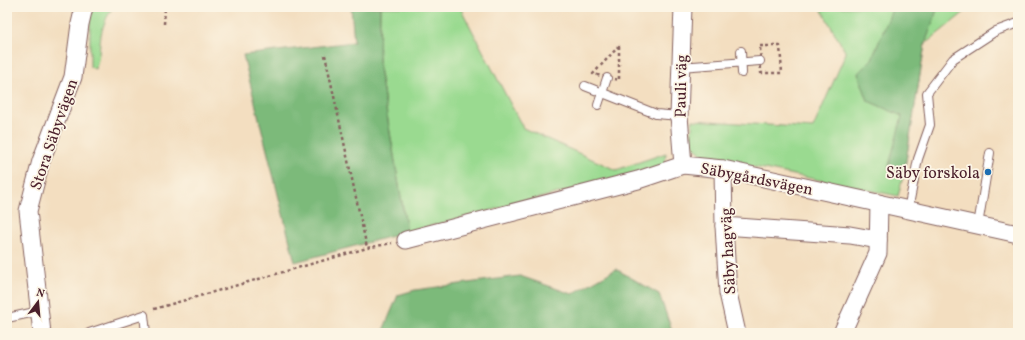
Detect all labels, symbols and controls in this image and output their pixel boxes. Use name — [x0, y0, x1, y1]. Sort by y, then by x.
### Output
street label: Pauli väg — [670, 54, 694, 118]
street label: Stora Säbyvägen — [26, 76, 84, 193]
street label: Säbygårdsvägen — [698, 158, 815, 202]
place label: Säby forskola — [886, 163, 980, 185]
marker: Säby forskola — [983, 167, 993, 177]
street label: Säby hagväg — [716, 207, 742, 295]
north arrow — [18, 282, 58, 322]
text: N — [34, 286, 46, 302]

